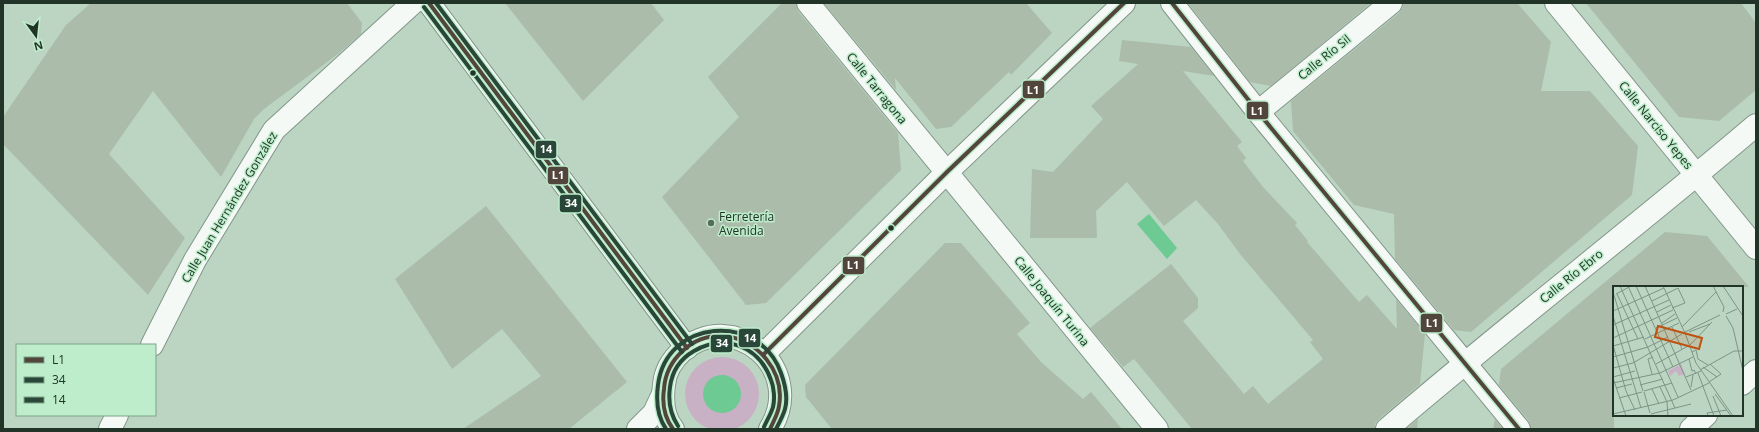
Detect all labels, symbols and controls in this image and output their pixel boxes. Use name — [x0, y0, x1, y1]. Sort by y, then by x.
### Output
north arrow — [16, 16, 56, 56]
street label: Calle Río Sil — [1294, 30, 1354, 84]
text: N — [32, 38, 45, 55]
street label: Calle Tarragona — [843, 49, 911, 127]
unlabelled marker — [468, 68, 478, 78]
street label: Calle Narciso Yepes — [1615, 77, 1697, 173]
line badge: L1 — [1022, 80, 1045, 99]
text: L1 — [1027, 82, 1039, 97]
line badge: L1 — [1246, 101, 1269, 120]
text: L1 — [1251, 103, 1263, 118]
street label: Calle Juan Hernández González — [177, 128, 281, 286]
line badge: 14 — [535, 140, 557, 159]
text: 14 — [540, 141, 553, 156]
line badge: L1 — [547, 166, 569, 185]
text: L1 — [552, 167, 564, 182]
line badge: 34 — [559, 194, 582, 213]
text: 34 — [565, 195, 578, 210]
place label: Ferretería Avenida — [719, 208, 774, 239]
marker: Ferretería Avenida — [706, 218, 716, 228]
unlabelled marker — [886, 223, 896, 233]
street label: Calle Río Ebro — [1536, 245, 1606, 307]
street label: Calle Joaquín Turina — [1010, 252, 1094, 350]
line badge: L1 — [842, 256, 865, 275]
text: L1 — [847, 257, 859, 272]
inset map — [1613, 286, 1743, 416]
line badge: L1 — [1420, 313, 1443, 333]
text: L1 — [1426, 315, 1438, 330]
line badge: 14 — [738, 328, 761, 348]
text: 14 — [744, 330, 757, 345]
line badge: 34 — [710, 334, 733, 353]
text: 34 — [716, 335, 729, 350]
legend — [16, 344, 156, 416]
text: L1 — [52, 351, 65, 368]
text: 34 — [52, 371, 66, 388]
text: 14 — [52, 391, 66, 408]

